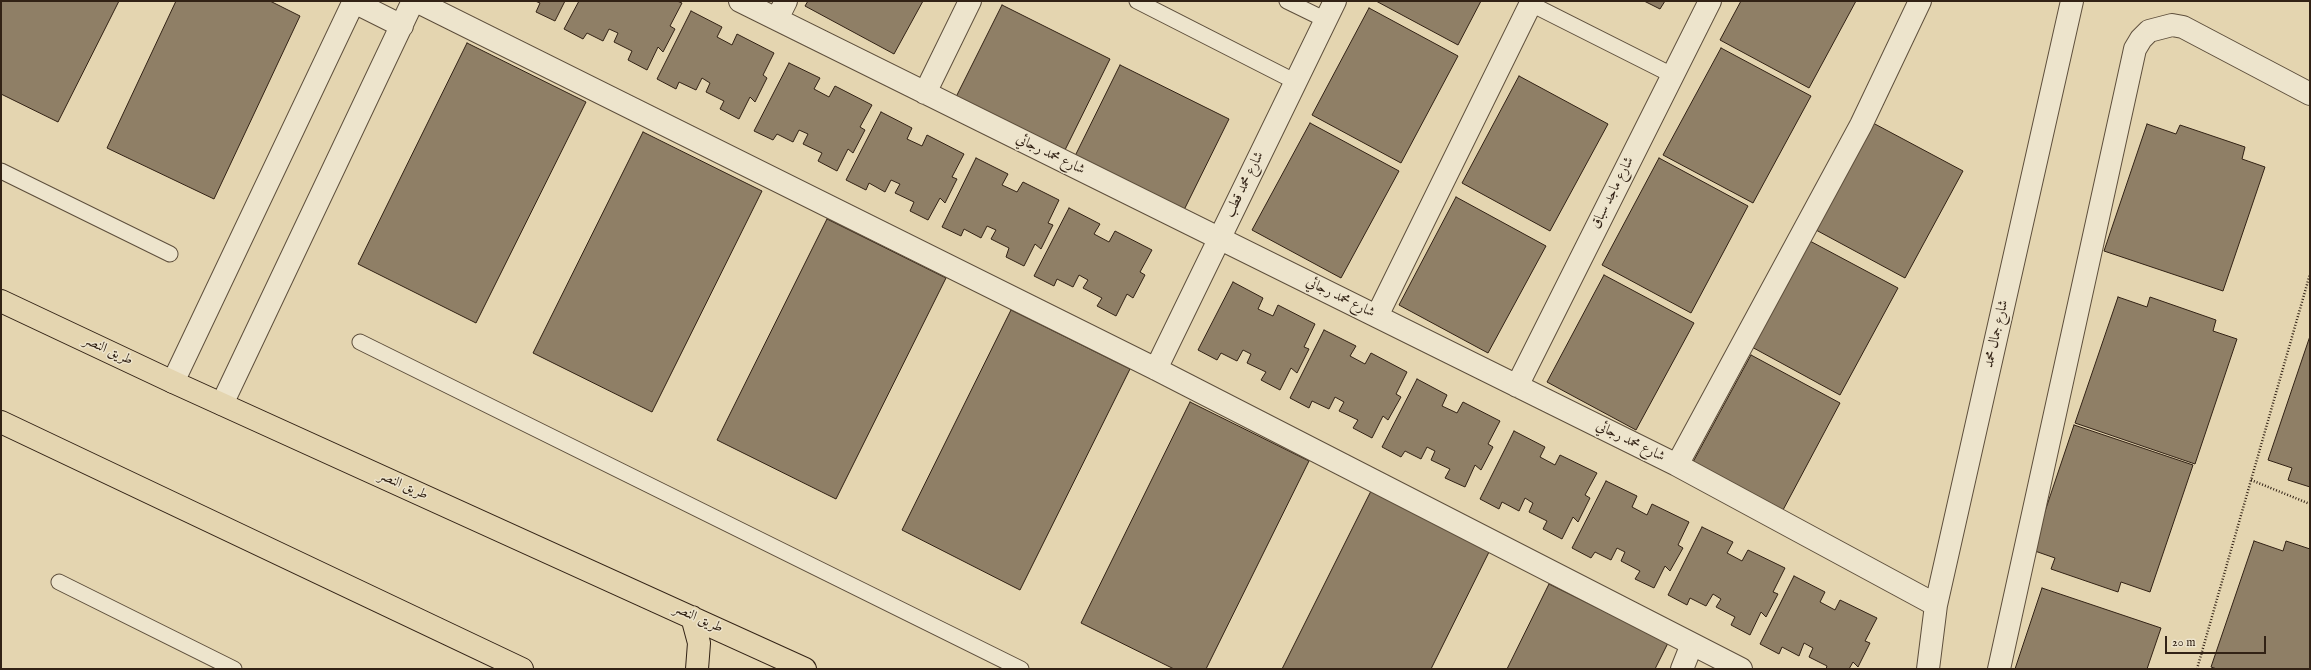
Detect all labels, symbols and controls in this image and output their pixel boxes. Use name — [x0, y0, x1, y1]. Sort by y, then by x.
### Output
street label: شارع محمد رجائي — [1013, 131, 1087, 179]
street label: شارع محمد قطب — [1222, 149, 1268, 221]
street label: شارع ماجد سباق — [1588, 154, 1638, 232]
street label: شارع محمد رجائي — [1303, 274, 1377, 322]
street label: شارع جمال محمد — [1981, 298, 2013, 370]
street label: طريق النصر — [81, 332, 135, 370]
street label: شارع محمد رجائي — [1593, 418, 1667, 466]
street label: طريق النصر — [376, 468, 430, 504]
street label: طريق النصر — [671, 601, 725, 637]
scale bar — [2167, 628, 2268, 654]
text: 20 m — [2172, 635, 2195, 650]

